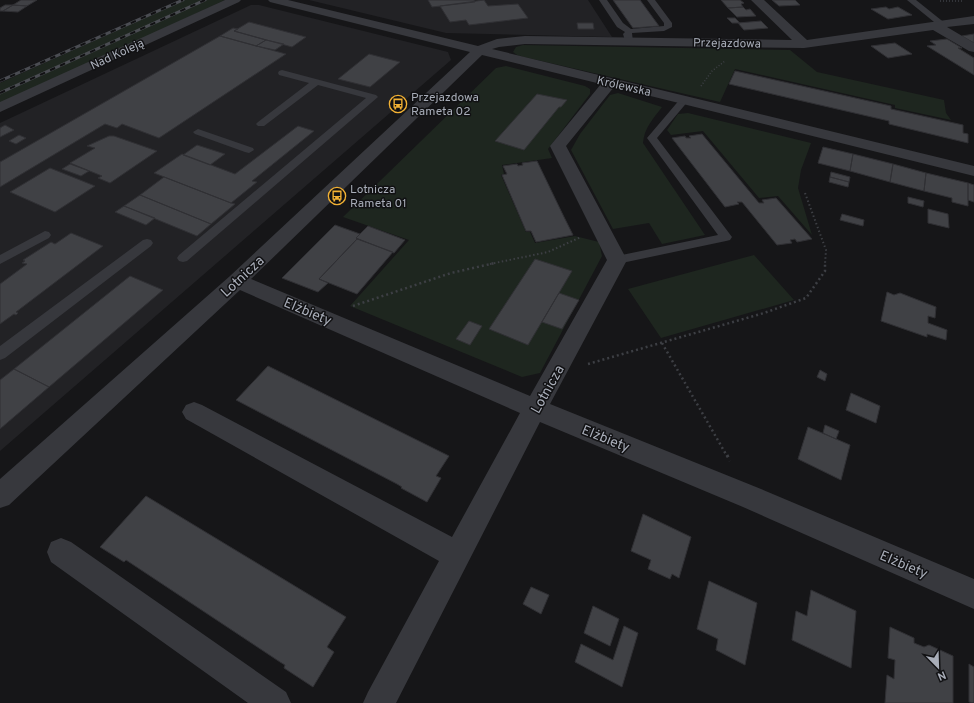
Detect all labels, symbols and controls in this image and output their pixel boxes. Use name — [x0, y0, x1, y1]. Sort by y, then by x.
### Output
street label: Przejazdowa — [693, 35, 761, 53]
street label: Nad Koleją — [88, 36, 147, 74]
street label: Królewska — [595, 73, 652, 101]
place label: Przejazdowa Rameta 02 — [411, 90, 479, 120]
bus stop icon: Przejazdowa Rameta 02 — [388, 94, 408, 114]
place label: Lotnicza Rameta 01 — [350, 182, 407, 212]
bus stop icon: Lotnicza Rameta 01 — [327, 186, 347, 206]
street label: Lotnicza — [218, 253, 268, 301]
street label: Elżbiety — [281, 295, 334, 330]
street label: Lotnicza — [528, 362, 569, 417]
street label: Elżbiety — [579, 422, 632, 457]
street label: Elżbiety — [877, 548, 930, 583]
north arrow — [918, 647, 958, 687]
text: N — [935, 667, 948, 683]

